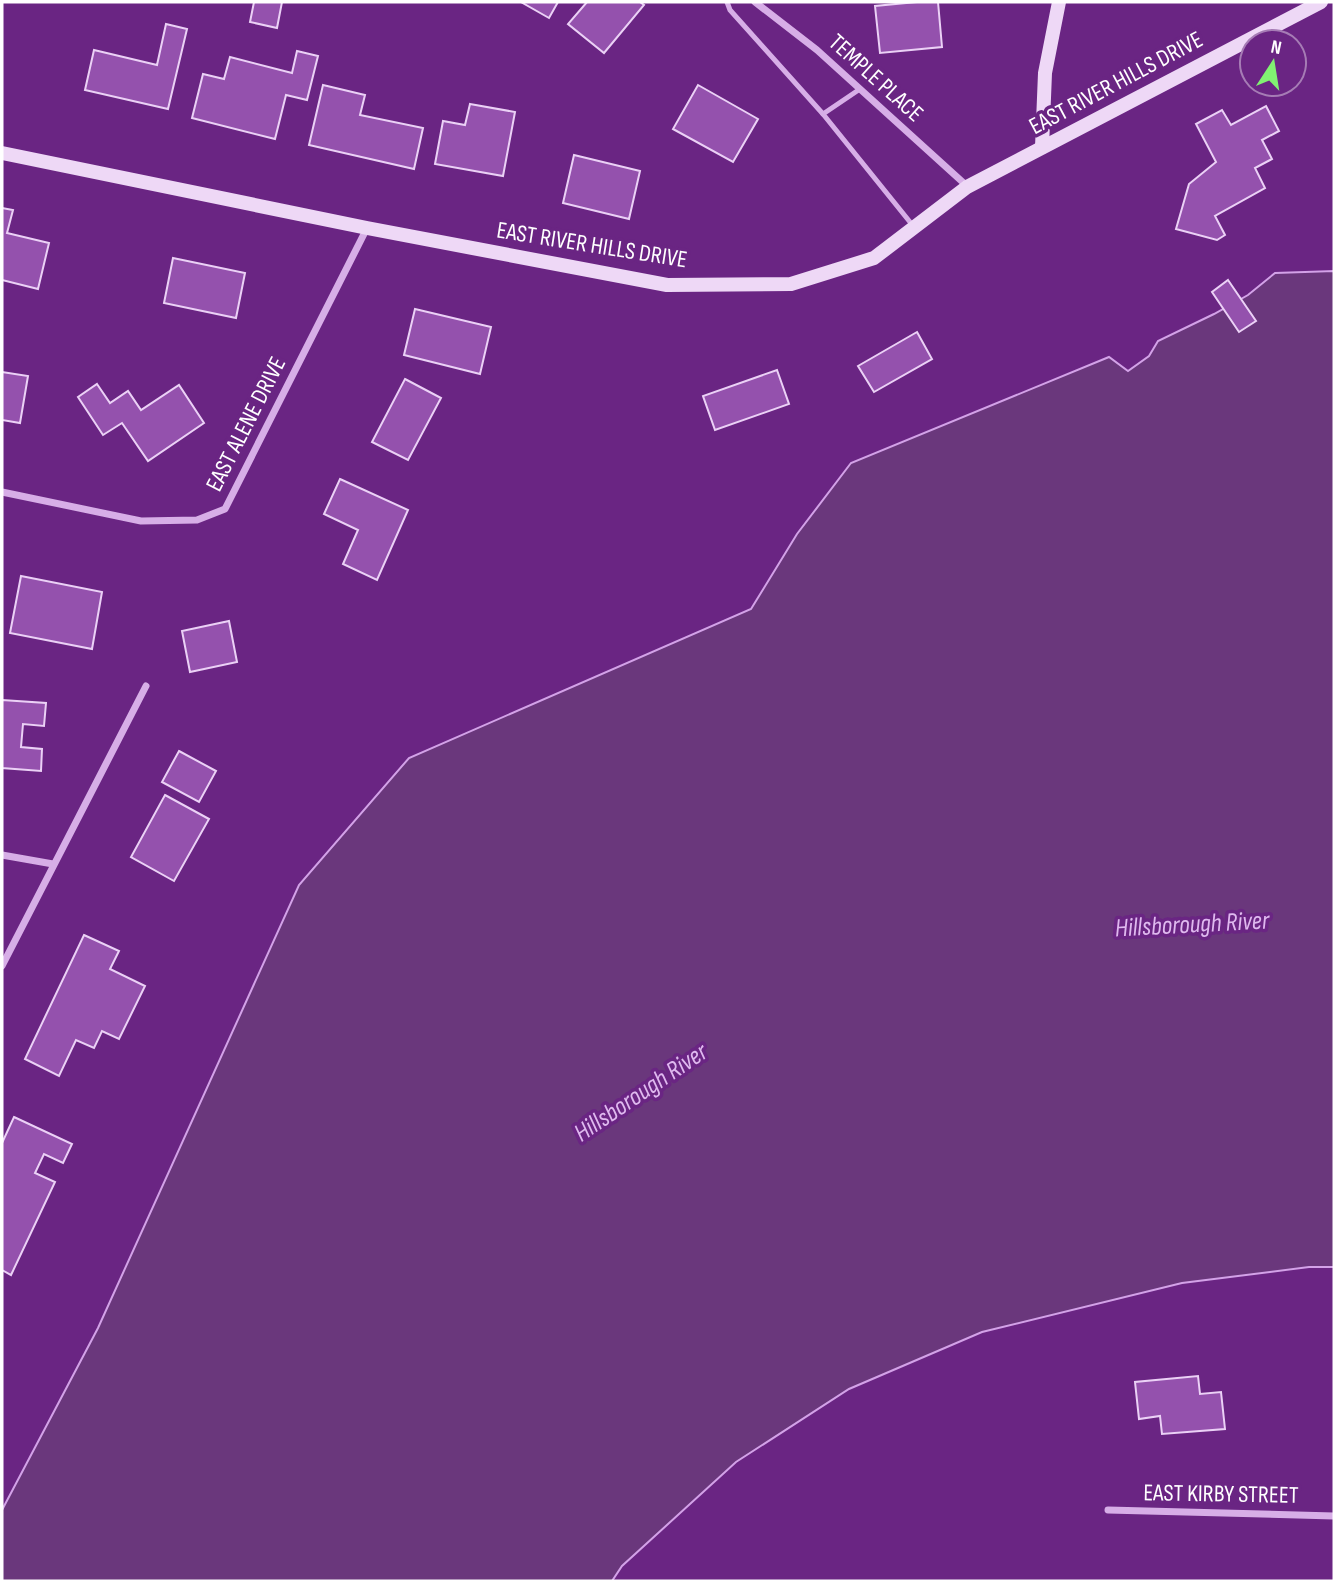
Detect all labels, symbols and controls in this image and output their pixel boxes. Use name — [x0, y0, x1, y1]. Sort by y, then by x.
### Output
street label: EAST RIVER HILLS DRIVE — [1024, 25, 1208, 141]
street label: TEMPLE PLACE — [823, 28, 929, 128]
north arrow — [1238, 28, 1308, 98]
text: N — [1269, 36, 1284, 60]
street label: EAST RIVER HILLS DRIVE — [495, 216, 689, 274]
street label: EAST ALENE DRIVE — [200, 352, 292, 496]
water label: Hillsborough River — [1114, 905, 1272, 945]
water label: Hillsborough River — [568, 1036, 715, 1149]
street label: EAST KIRBY STREET — [1143, 1478, 1299, 1510]

